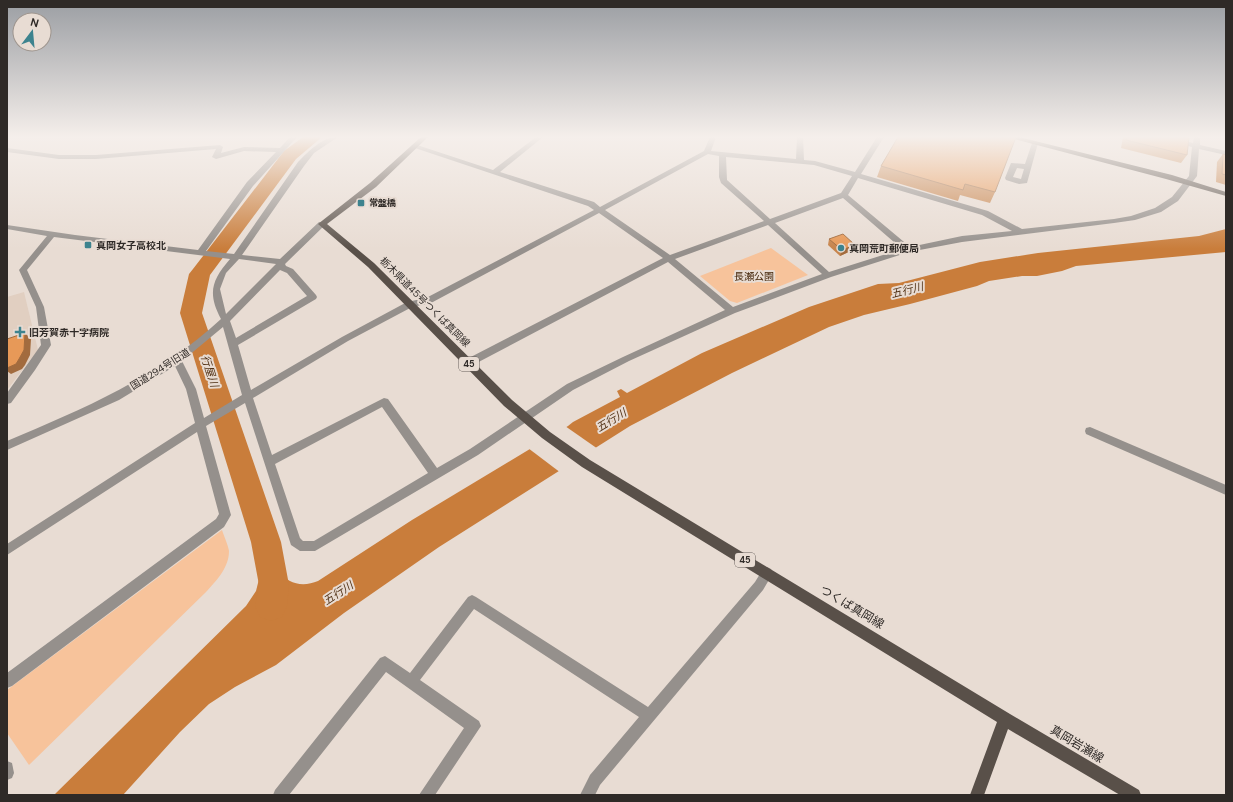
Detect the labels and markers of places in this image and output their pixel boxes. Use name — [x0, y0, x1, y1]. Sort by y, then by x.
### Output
place label: 常盤橋 — [369, 197, 396, 209]
marker: 常盤橋 — [356, 198, 366, 208]
place label: 真岡女子高校北 — [96, 239, 166, 252]
marker: 真岡女子高校北 — [83, 240, 93, 250]
place label: 真岡荒町郵便局 — [849, 242, 919, 255]
marker: 真岡荒町郵便局 — [836, 243, 846, 253]
marker: 旧芳賀赤十字病院 — [14, 326, 26, 338]
place label: 旧芳賀赤十字病院 — [29, 326, 109, 339]

